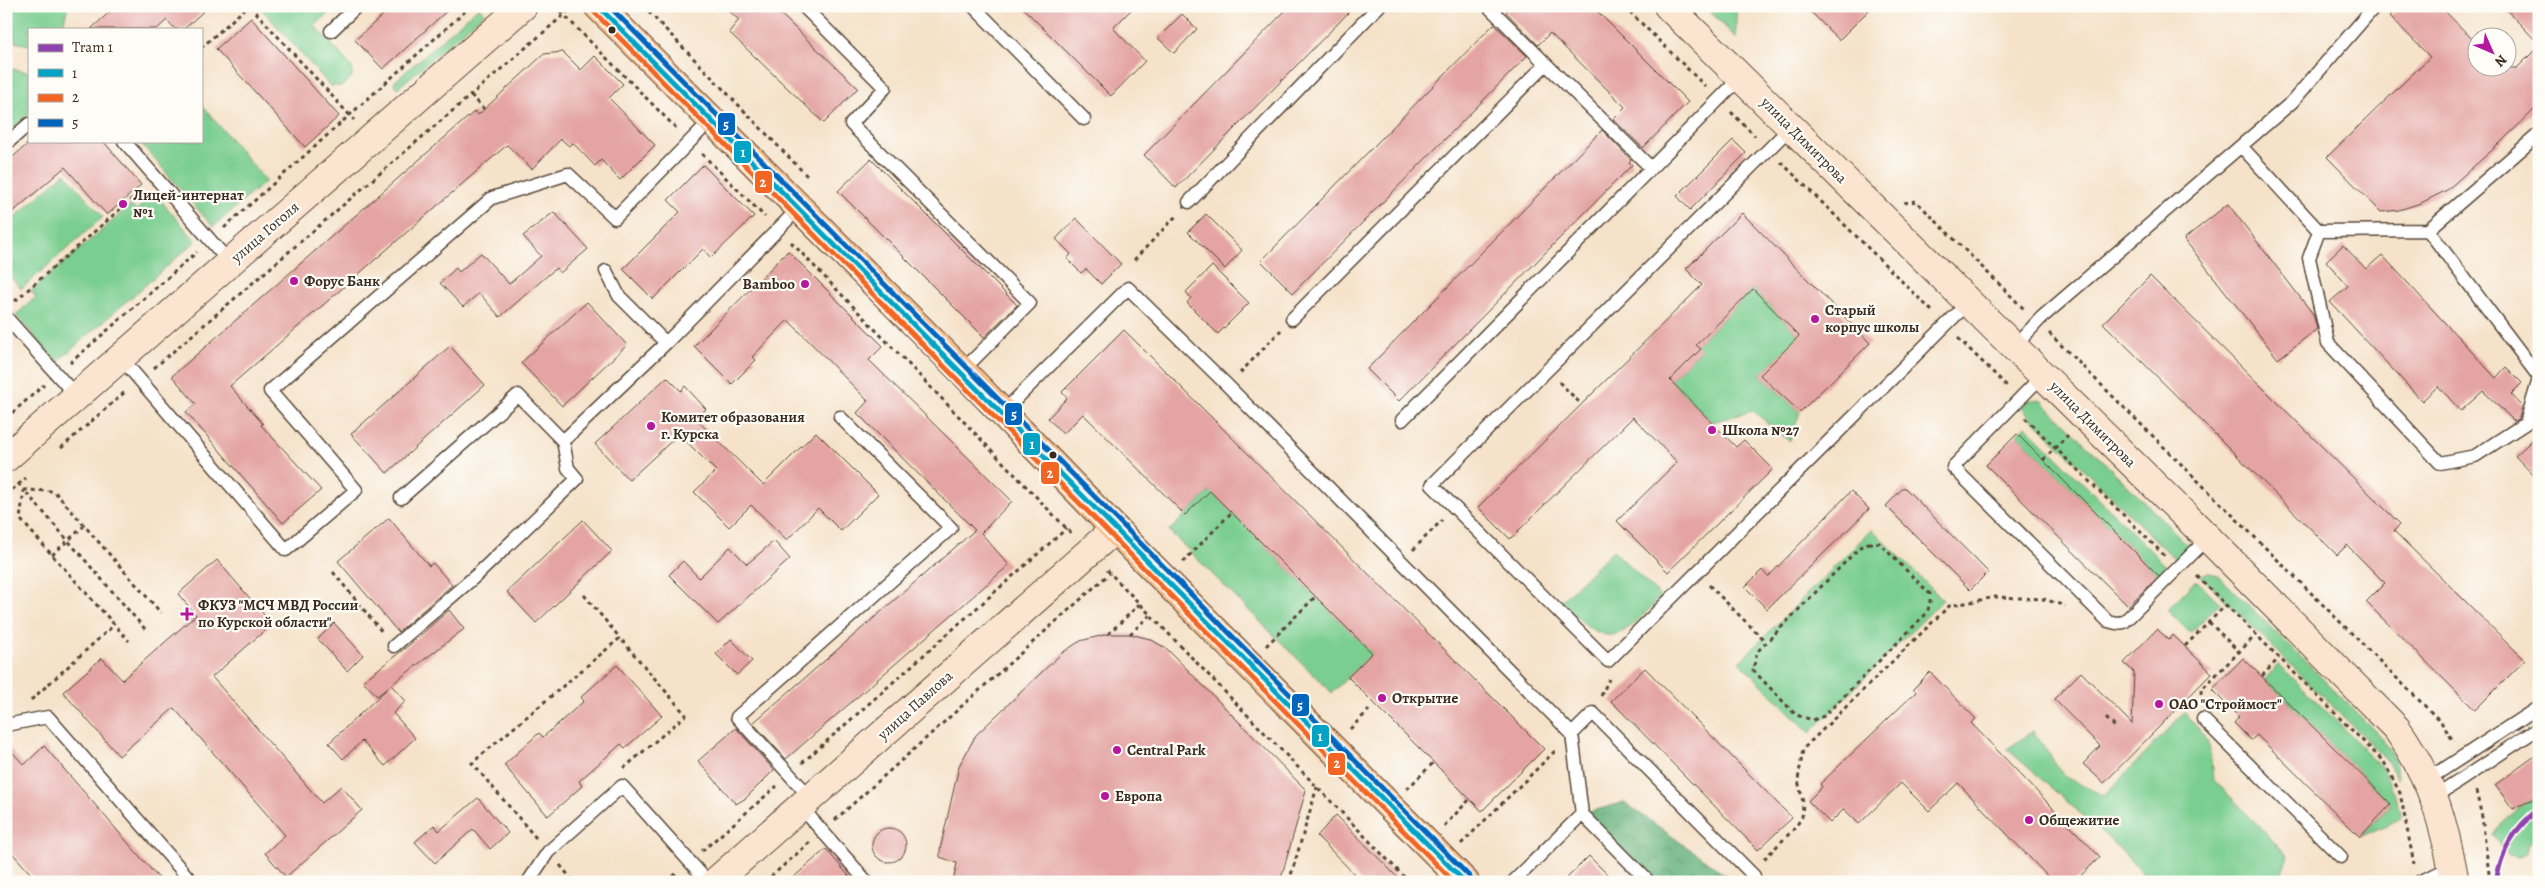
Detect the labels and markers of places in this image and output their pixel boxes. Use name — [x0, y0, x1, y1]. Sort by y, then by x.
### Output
unlabelled marker — [607, 25, 617, 35]
place label: Лицей-интернат №1 — [133, 185, 244, 222]
marker: Лицей-интернат №1 — [117, 198, 129, 210]
place label: Форус Банк — [304, 271, 380, 291]
place label: Bamboo — [743, 274, 795, 294]
marker: Форус Банк — [288, 275, 300, 287]
marker: Bamboo — [799, 278, 811, 290]
place label: Старый корпус школы — [1825, 300, 1919, 337]
marker: Старый корпус школы — [1809, 313, 1821, 325]
place label: Комитет образования г. Курска — [661, 407, 805, 444]
marker: Комитет образования г. Курска — [645, 420, 657, 432]
place label: Школа №27 — [1722, 420, 1800, 440]
marker: Школа №27 — [1706, 424, 1718, 436]
unlabelled marker — [1048, 450, 1058, 460]
place label: ФКУЗ "МСЧ МВД России по Курской области" — [198, 595, 359, 632]
marker: ФКУЗ "МСЧ МВД России по Курской области" — [180, 607, 194, 621]
place label: Открытие — [1392, 688, 1458, 708]
marker: Открытие — [1376, 692, 1388, 704]
place label: ОАО "Строймост" — [2169, 694, 2282, 714]
marker: ОАО "Строймост" — [2153, 698, 2165, 710]
place label: Central Park — [1127, 740, 1206, 760]
marker: Central Park — [1111, 744, 1123, 756]
place label: Европа — [1115, 786, 1163, 806]
marker: Европа — [1099, 790, 1111, 802]
place label: Общежитие — [2039, 810, 2120, 830]
marker: Общежитие — [2023, 814, 2035, 826]

